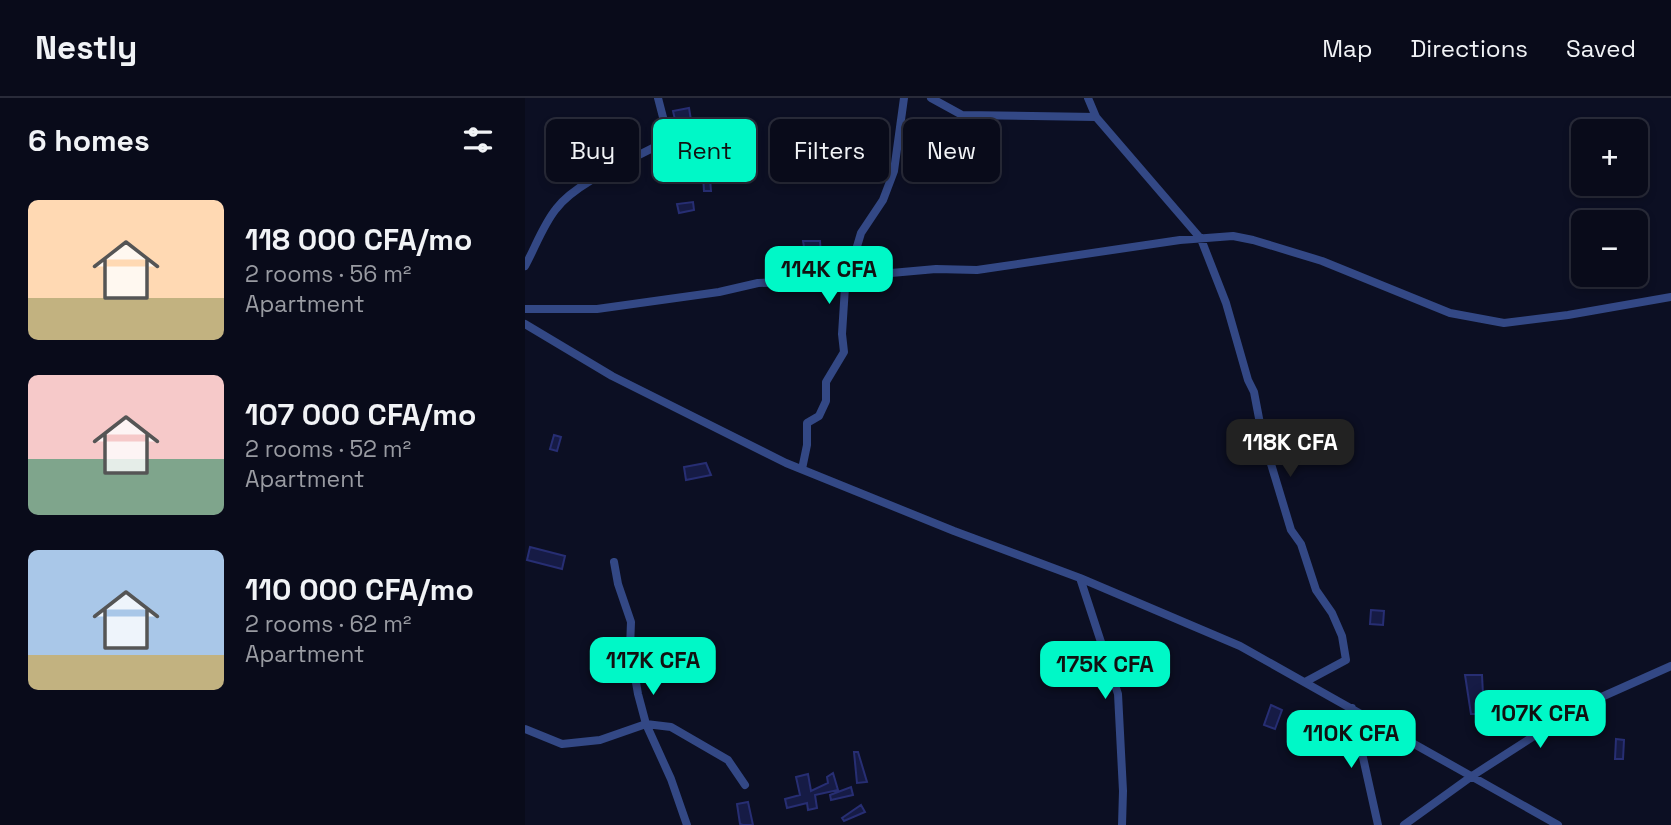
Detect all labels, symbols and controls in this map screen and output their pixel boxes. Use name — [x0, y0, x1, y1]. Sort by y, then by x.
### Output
text: Nestly — [35, 27, 137, 69]
text: Map — [1322, 33, 1372, 64]
text: Directions — [1410, 33, 1528, 64]
text: Saved — [1566, 33, 1636, 64]
chip: Buy — [546, 119, 639, 182]
chip: Rent — [653, 119, 756, 182]
chip: Filters — [770, 119, 889, 182]
chip: New — [903, 119, 1000, 182]
map controls — [1571, 119, 1648, 287]
button: + — [1571, 119, 1648, 196]
text: 6 homes — [28, 121, 150, 160]
icon: filters — [459, 121, 497, 159]
button: − — [1571, 210, 1648, 287]
text: 118 000 CFA/mo — [245, 220, 472, 259]
icon: home — [84, 228, 168, 312]
pin: 114K CFA — [757, 246, 901, 306]
text: 114K CFA — [781, 254, 877, 284]
text: 2 rooms · 56 m² — [245, 259, 411, 289]
text: Apartment — [245, 289, 365, 319]
text: 107 000 CFA/mo — [245, 395, 476, 434]
icon: home — [84, 403, 168, 487]
pin: 118K CFA — [1218, 420, 1362, 479]
text: 118K CFA — [1242, 427, 1338, 457]
text: 2 rooms · 52 m² — [245, 434, 411, 464]
text: Apartment — [245, 464, 365, 494]
text: 110 000 CFA/mo — [245, 570, 474, 609]
icon: home — [84, 578, 168, 662]
text: 2 rooms · 62 m² — [245, 609, 411, 639]
pin: 117K CFA — [581, 638, 725, 697]
text: Apartment — [245, 639, 365, 669]
pin: 175K CFA — [1033, 642, 1177, 701]
text: 117K CFA — [606, 645, 700, 675]
text: 175K CFA — [1056, 649, 1154, 679]
pin: 107K CFA — [1468, 690, 1612, 750]
text: 107K CFA — [1491, 698, 1589, 728]
pin: 110K CFA — [1279, 710, 1423, 770]
text: 110K CFA — [1303, 718, 1399, 748]

